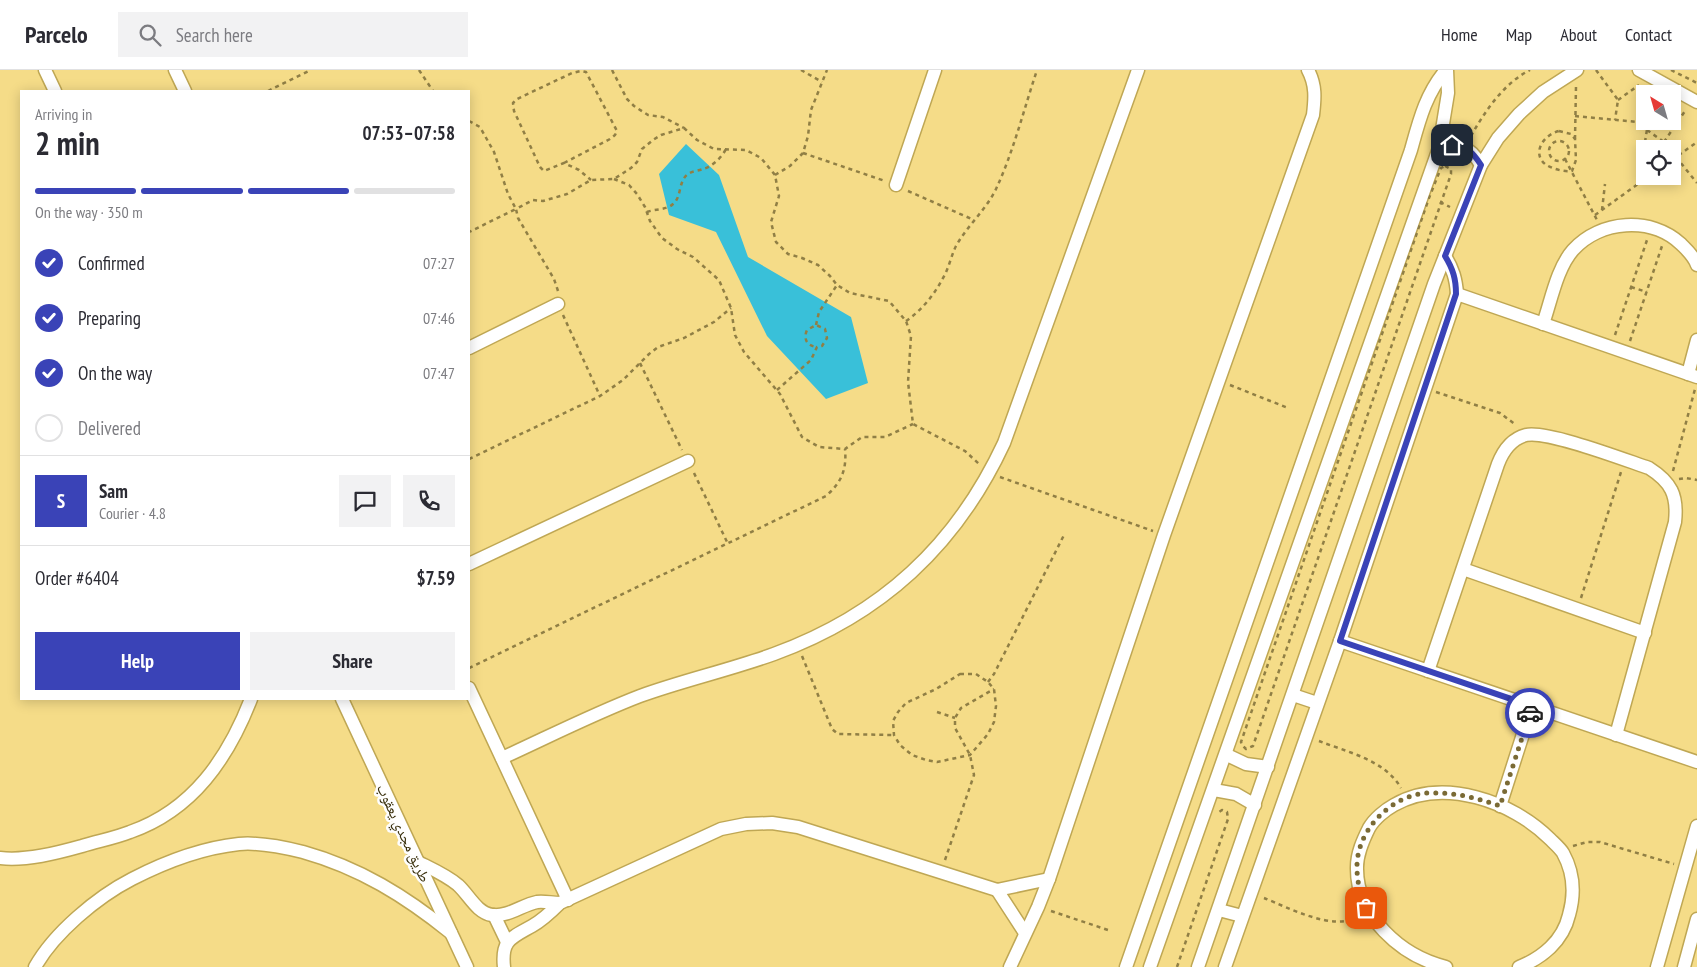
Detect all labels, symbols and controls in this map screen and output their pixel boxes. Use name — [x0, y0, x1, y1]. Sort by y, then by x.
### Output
search box — [118, 12, 468, 57]
text: Parcelo — [25, 19, 88, 50]
icon: search — [136, 21, 164, 49]
text: Search here — [176, 23, 253, 47]
text: Home — [1441, 23, 1478, 46]
text: Map — [1506, 23, 1532, 46]
text: About — [1560, 23, 1597, 46]
text: Contact — [1625, 23, 1672, 46]
north arrow — [1636, 85, 1681, 130]
map controls — [1636, 85, 1681, 185]
text: Arriving in — [35, 104, 92, 124]
text: 07:53–07:58 — [362, 121, 455, 145]
text: 2 min — [35, 122, 100, 164]
pin — [1431, 124, 1473, 166]
icon: home — [1438, 131, 1466, 159]
button: locate — [1636, 140, 1681, 185]
text: On the way · 350 m — [35, 202, 143, 222]
icon: check — [35, 249, 63, 277]
text: Confirmed — [78, 251, 145, 275]
text: 07:27 — [423, 253, 455, 273]
icon: check — [35, 304, 63, 332]
text: Preparing — [78, 306, 141, 330]
text: 07:46 — [423, 308, 455, 328]
icon: check — [35, 359, 63, 387]
text: On the way — [78, 361, 152, 385]
text: 07:47 — [423, 363, 455, 383]
text: Delivered — [78, 416, 141, 440]
button: chat — [339, 475, 391, 527]
button: phone — [403, 475, 455, 527]
text: Sam — [99, 479, 128, 503]
text: S — [57, 489, 65, 513]
text: Courier · 4.8 — [99, 503, 166, 523]
text: Order #6404 — [35, 566, 119, 590]
text: $7.59 — [417, 566, 455, 590]
button: Help — [35, 632, 240, 690]
button: Share — [250, 632, 455, 690]
courier — [1505, 688, 1555, 738]
icon: car — [1516, 699, 1544, 727]
street label: طريق مجدي يعقوب — [370, 781, 435, 886]
pin — [1345, 887, 1387, 929]
icon: bag — [1352, 894, 1380, 922]

